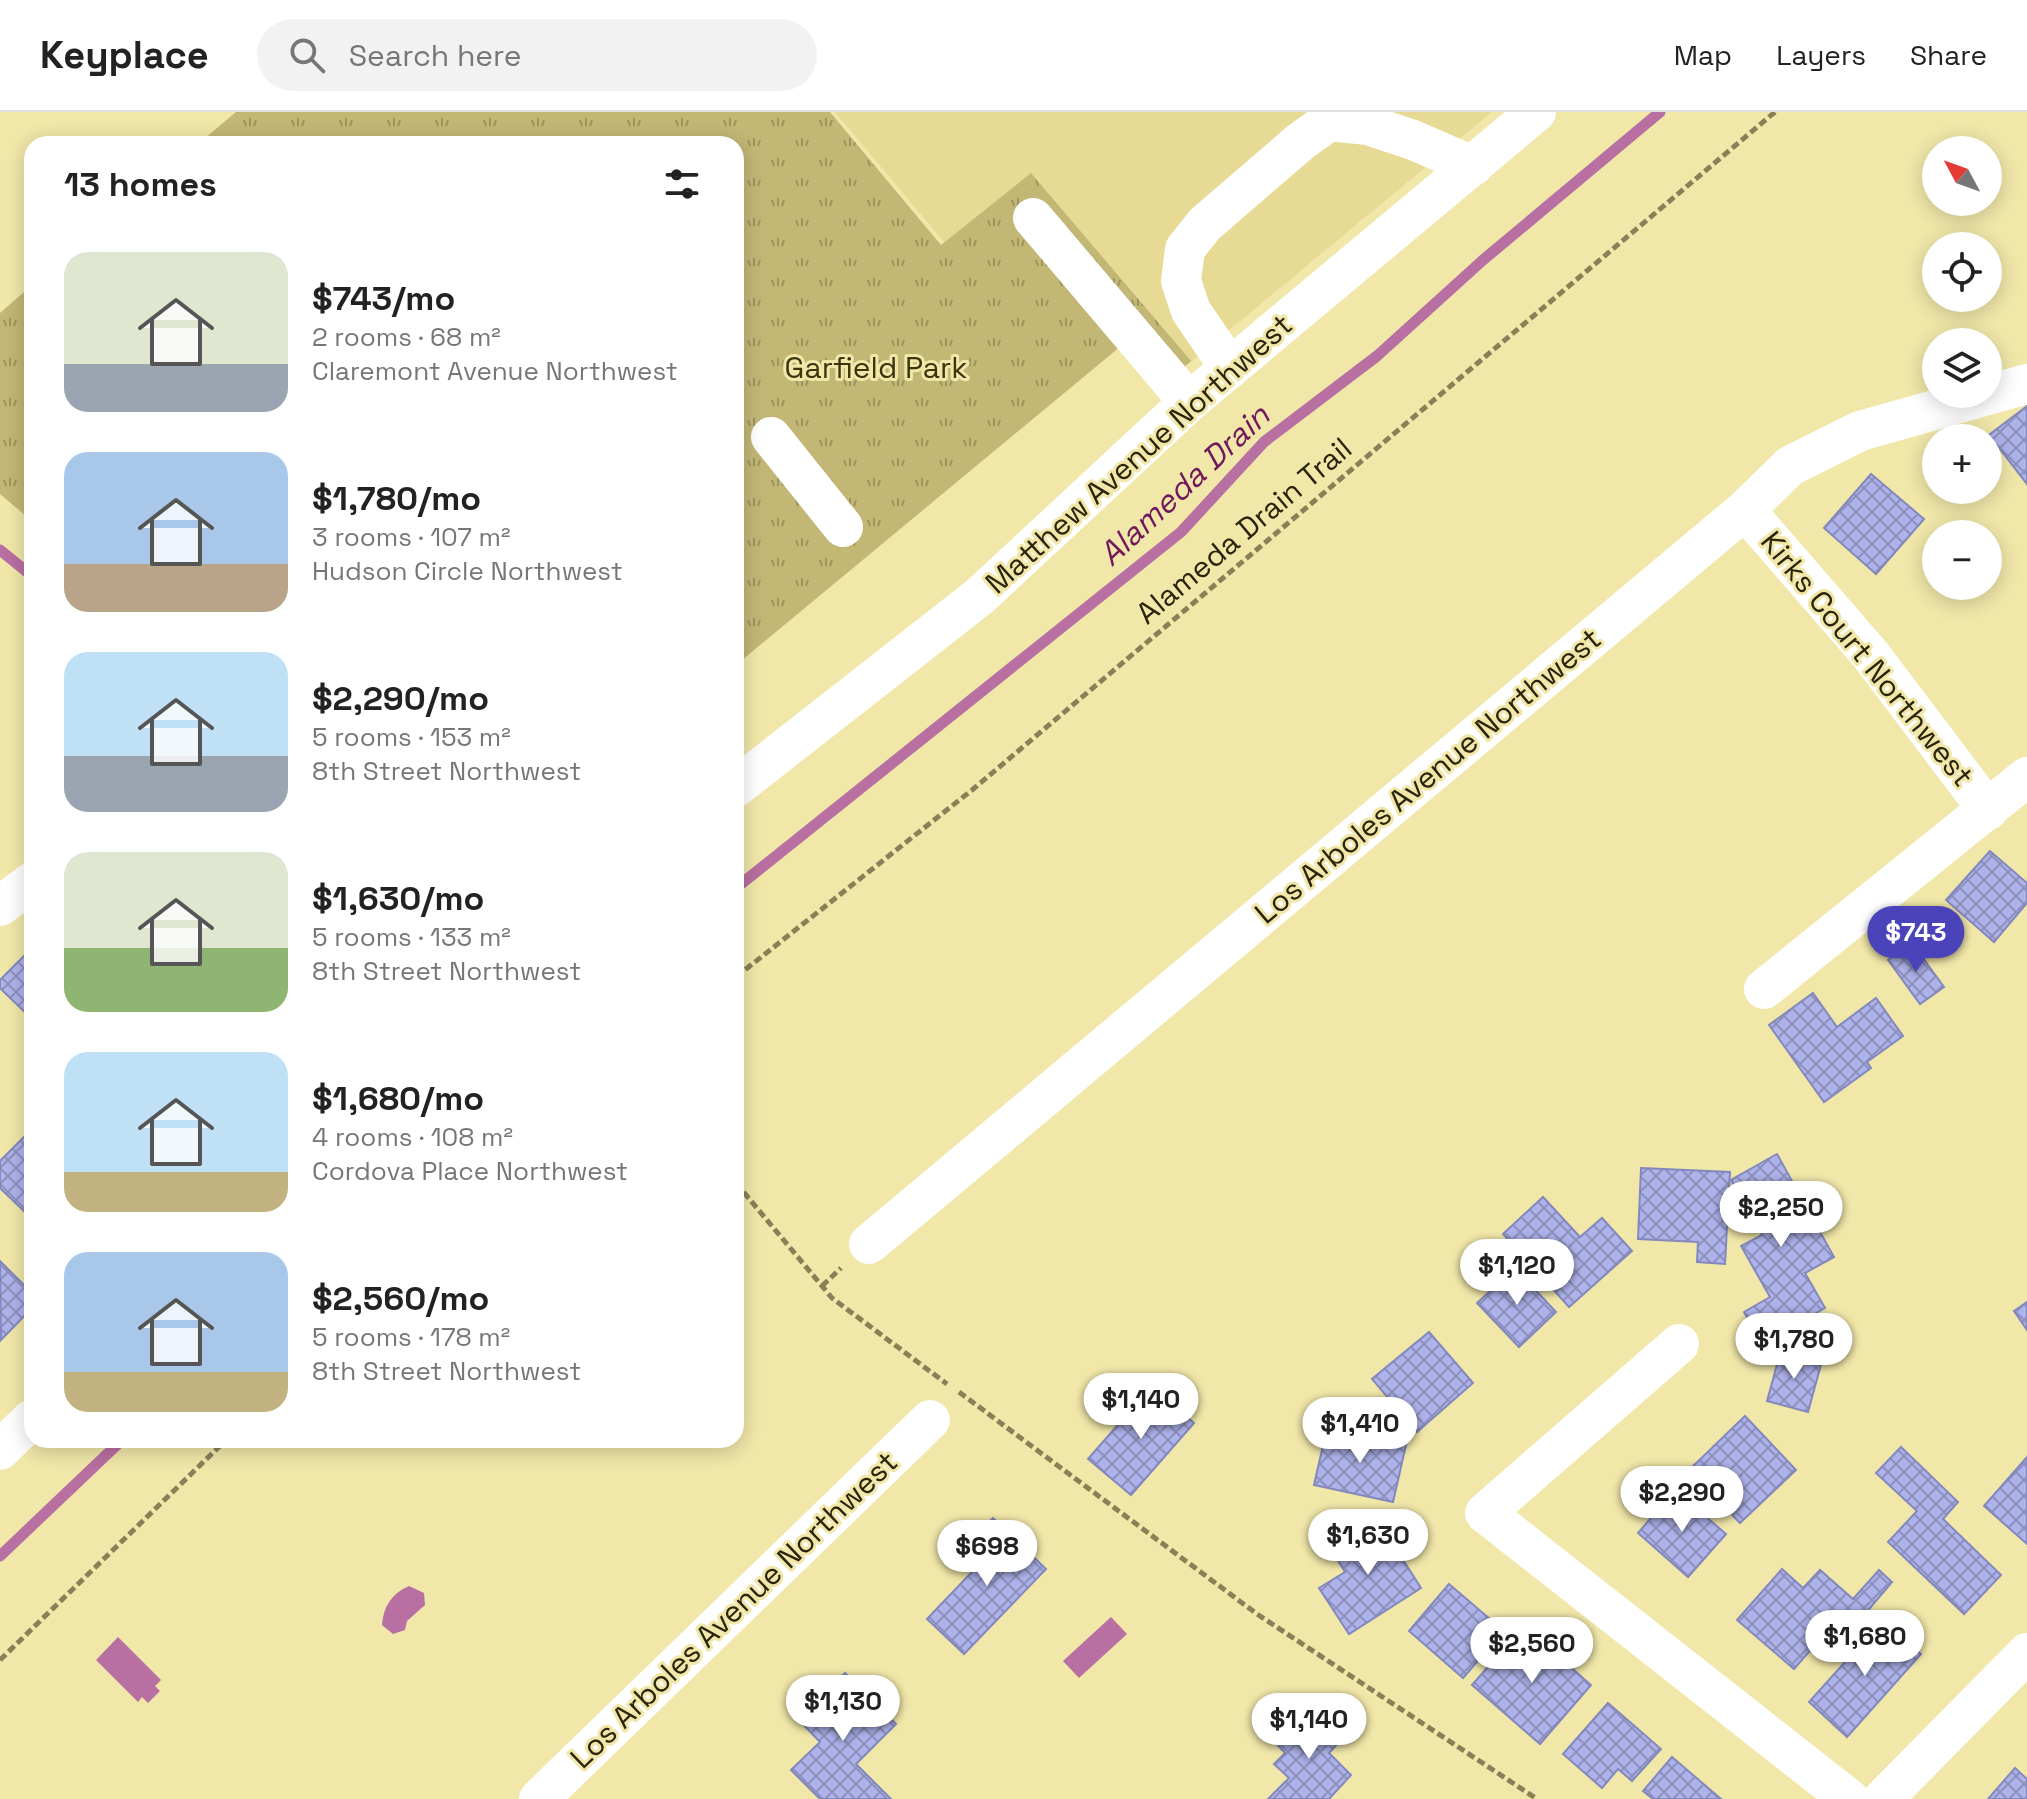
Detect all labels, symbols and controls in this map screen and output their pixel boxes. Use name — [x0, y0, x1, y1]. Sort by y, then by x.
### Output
search box — [257, 19, 817, 91]
text: Keyplace — [40, 31, 209, 79]
icon: search — [285, 33, 329, 77]
text: Search here — [349, 36, 522, 75]
text: Map — [1674, 37, 1732, 73]
text: Layers — [1776, 37, 1866, 73]
text: Share — [1910, 37, 1987, 73]
north arrow — [1922, 136, 2002, 216]
map controls — [1922, 136, 2002, 600]
icon: filters — [660, 162, 704, 206]
text: 13 homes — [64, 163, 217, 206]
button: locate — [1922, 232, 2002, 312]
text: $743/mo — [312, 277, 455, 320]
icon: home — [128, 284, 224, 380]
street label: Matthew Avenue Northwest — [977, 305, 1300, 602]
text: 2 rooms · 68 m² — [312, 320, 501, 354]
button: layers — [1922, 328, 2002, 408]
park label: Garfield Park — [785, 348, 967, 387]
text: Claremont Avenue Northwest — [312, 354, 678, 388]
water label: Alameda Drain — [1090, 395, 1279, 574]
button: + — [1922, 424, 2002, 504]
street label: Alameda Drain Trail — [1128, 429, 1360, 632]
text: $1,780/mo — [312, 477, 481, 520]
icon: home — [128, 484, 224, 580]
text: 3 rooms · 107 m² — [312, 520, 510, 554]
button: − — [1922, 520, 2002, 600]
street label: Kirks Court Northwest — [1752, 523, 1983, 794]
text: Hudson Circle Northwest — [312, 554, 623, 588]
street label: Los Arboles Avenue Northwest — [1246, 619, 1609, 932]
text: $2,290/mo — [312, 677, 489, 720]
icon: home — [128, 684, 224, 780]
text: 5 rooms · 153 m² — [312, 720, 511, 754]
text: 8th Street Northwest — [312, 754, 581, 788]
text: $1,630/mo — [312, 877, 484, 920]
icon: home — [128, 884, 224, 980]
pin: $743 — [1869, 906, 1963, 974]
text: $743 — [1885, 915, 1947, 949]
text: 5 rooms · 133 m² — [312, 920, 511, 954]
text: 8th Street Northwest — [312, 954, 581, 988]
text: $1,680/mo — [312, 1077, 484, 1120]
icon: home — [128, 1084, 224, 1180]
text: 4 rooms · 108 m² — [312, 1120, 513, 1154]
text: Cordova Place Northwest — [312, 1154, 628, 1188]
pin: $2,250 — [1716, 1181, 1846, 1249]
text: $2,250 — [1738, 1190, 1824, 1224]
pin: $1,120 — [1452, 1239, 1582, 1307]
text: $1,120 — [1478, 1248, 1556, 1282]
text: $2,560/mo — [312, 1277, 489, 1320]
icon: home — [128, 1284, 224, 1380]
pin: $1,780 — [1729, 1313, 1859, 1381]
text: 5 rooms · 178 m² — [312, 1320, 510, 1354]
text: $1,780 — [1753, 1322, 1835, 1356]
text: 8th Street Northwest — [312, 1354, 581, 1388]
pin: $1,140 — [1076, 1373, 1206, 1441]
text: $1,140 — [1102, 1382, 1180, 1416]
pin: $1,410 — [1295, 1397, 1425, 1465]
text: $1,410 — [1320, 1406, 1400, 1440]
street label: Los Arboles Avenue Northwest — [562, 1443, 906, 1777]
pin: $2,290 — [1617, 1466, 1747, 1534]
text: $2,290 — [1638, 1475, 1726, 1509]
pin: $1,630 — [1303, 1509, 1433, 1577]
text: $1,630 — [1326, 1518, 1410, 1552]
pin: $698 — [940, 1520, 1034, 1588]
text: $698 — [955, 1529, 1019, 1563]
pin: $1,680 — [1800, 1610, 1930, 1678]
pin: $2,560 — [1467, 1617, 1597, 1685]
text: $1,680 — [1823, 1619, 1907, 1653]
text: $2,560 — [1488, 1626, 1576, 1660]
pin: $1,130 — [778, 1675, 908, 1743]
text: $1,130 — [804, 1684, 882, 1718]
pin: $1,140 — [1244, 1693, 1374, 1761]
text: $1,140 — [1270, 1702, 1348, 1736]

